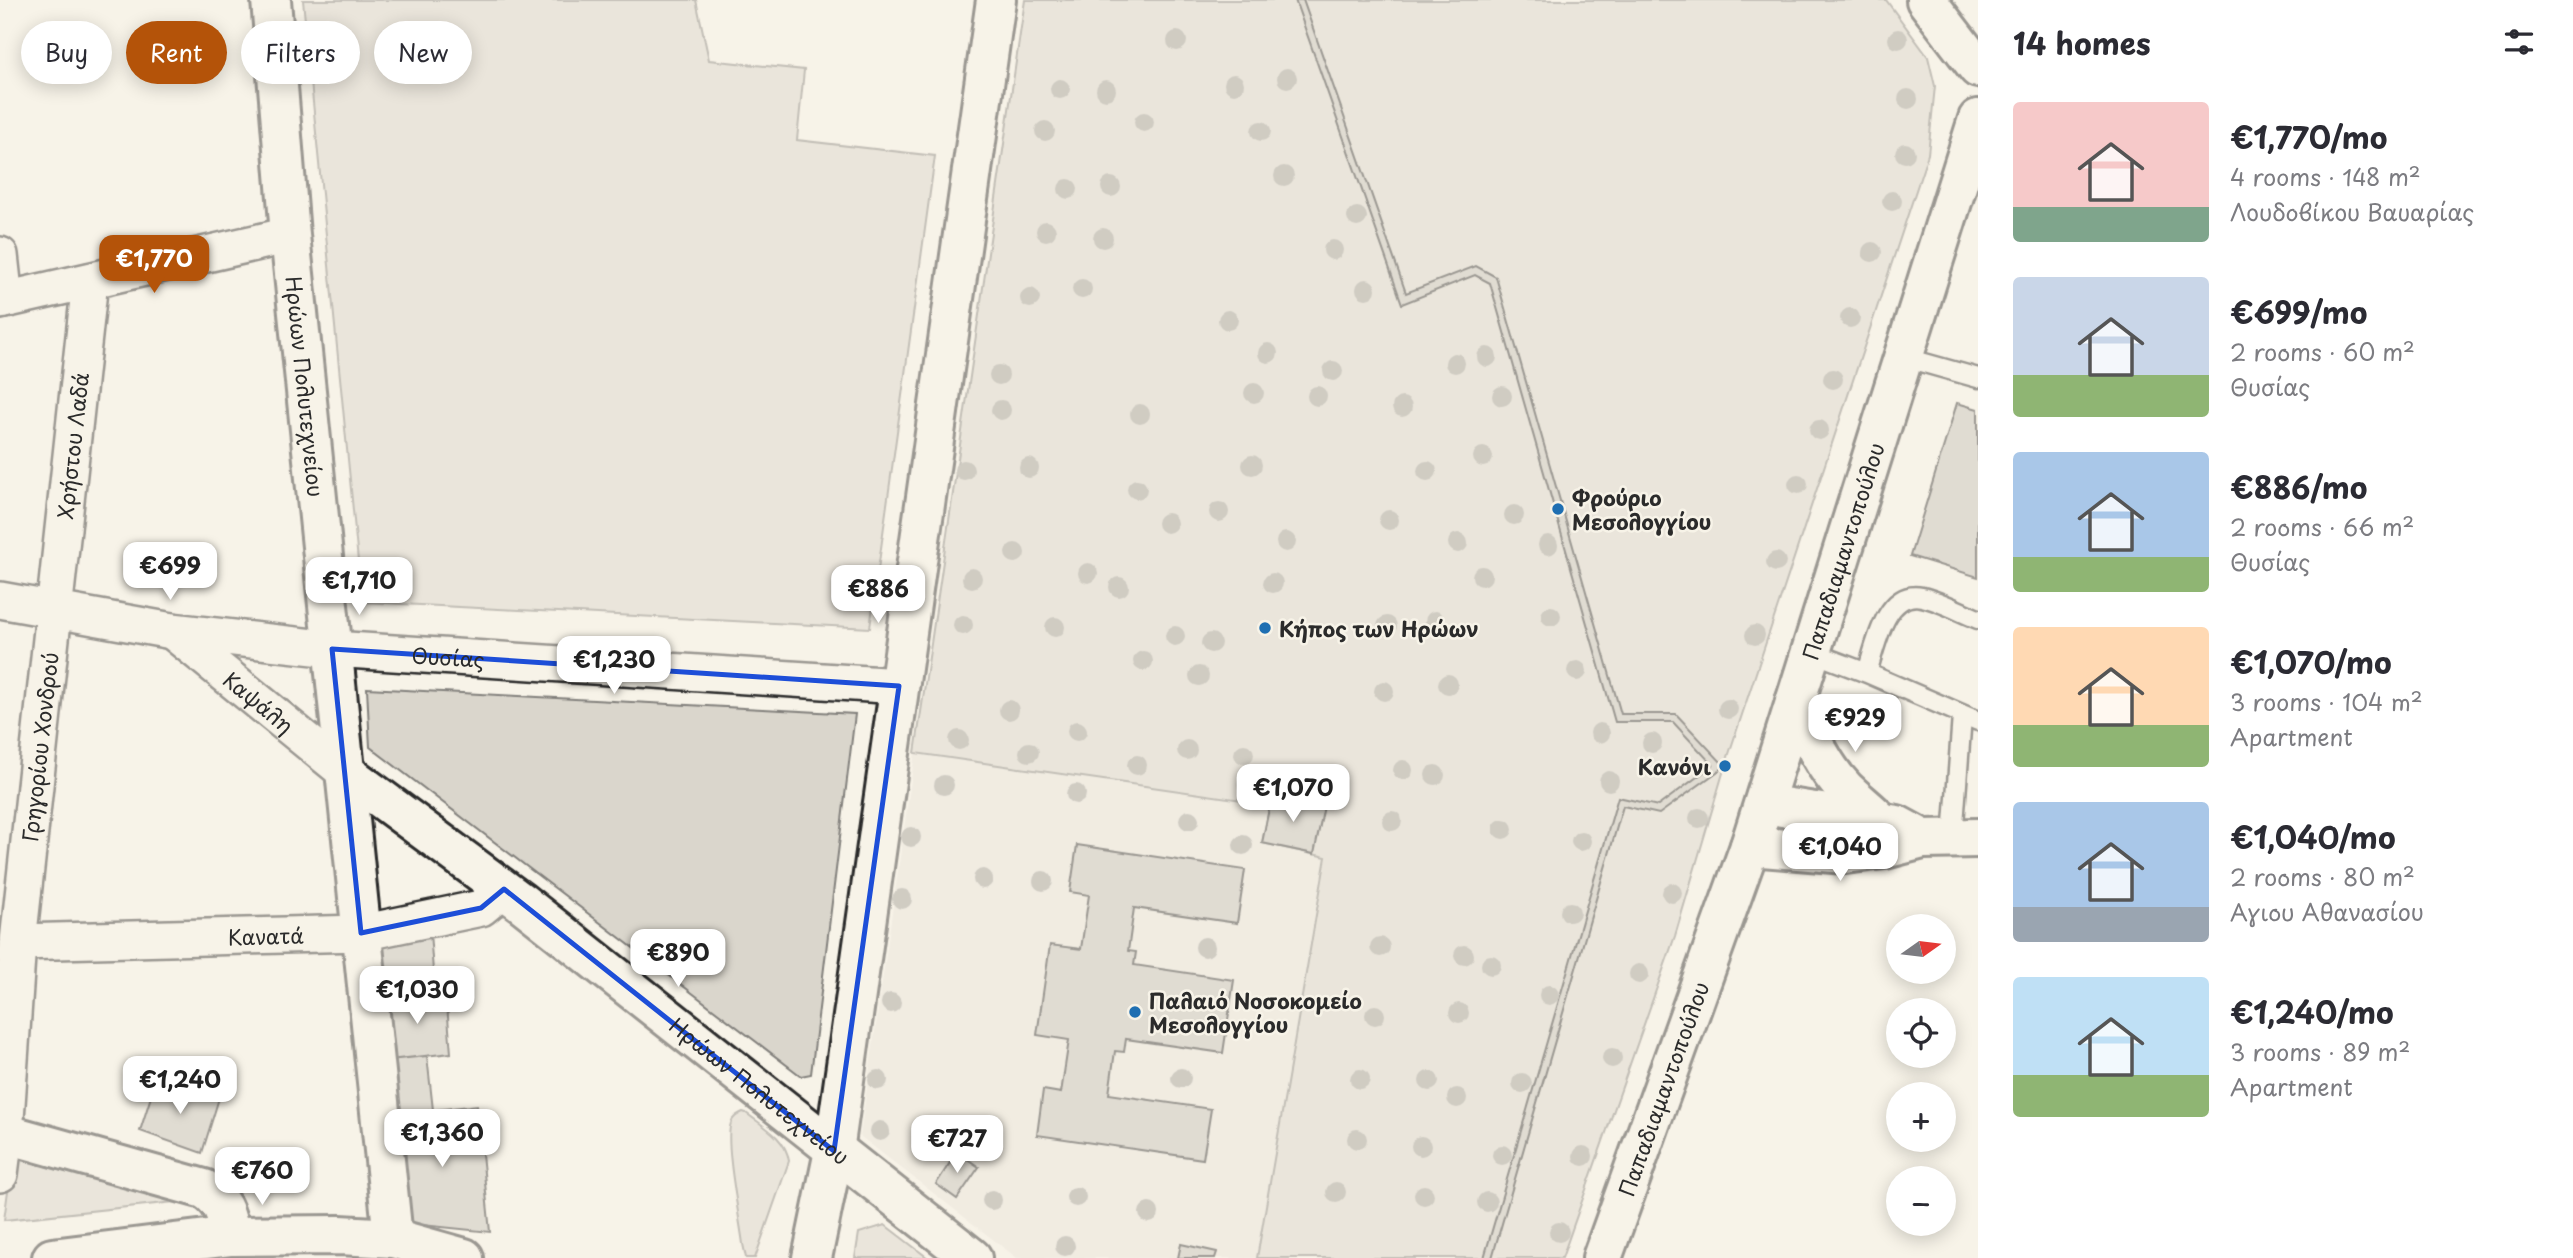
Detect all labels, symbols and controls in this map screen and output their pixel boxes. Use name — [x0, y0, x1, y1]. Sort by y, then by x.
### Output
text: 14 homes — [2013, 20, 2151, 65]
chip: Buy — [21, 21, 112, 84]
chip: Rent — [126, 21, 227, 84]
chip: Filters — [241, 21, 360, 84]
chip: New — [374, 21, 472, 84]
icon: filters — [2500, 23, 2538, 61]
text: €1,770/mo — [2230, 114, 2387, 159]
icon: home — [2069, 130, 2153, 214]
text: 4 rooms · 148 m² — [2230, 159, 2421, 194]
text: Λουδοβίκου Βαυαρίας — [2230, 194, 2474, 229]
pin: €1,770 — [97, 236, 211, 295]
text: €1,770 — [115, 240, 193, 275]
street label: Ηρώων Πολυτεχνείου — [278, 274, 333, 498]
text: €699/mo — [2230, 289, 2367, 334]
icon: home — [2069, 305, 2153, 389]
text: 2 rooms · 60 m² — [2230, 334, 2415, 369]
text: Θυσίας — [2230, 369, 2310, 404]
street label: Χρήστου Λαδά — [48, 370, 96, 521]
street label: Παπαδιαμαντοπούλου — [1793, 438, 1892, 664]
text: €886/mo — [2230, 464, 2367, 509]
icon: home — [2069, 480, 2153, 564]
place label: Φρούριο Μεσολογγίου — [1572, 481, 1711, 537]
marker: Φρούριο Μεσολογγίου — [1550, 501, 1566, 517]
text: 2 rooms · 66 m² — [2230, 509, 2414, 544]
pin: €699 — [129, 542, 211, 602]
text: Θυσίας — [2230, 544, 2310, 579]
text: €699 — [139, 547, 201, 582]
pin: €1,710 — [302, 558, 416, 617]
text: €1,710 — [322, 562, 396, 597]
pin: €886 — [837, 566, 919, 625]
text: €886 — [847, 570, 909, 605]
place label: Κήπος των Ηρώων — [1279, 612, 1479, 644]
marker: Κήπος των Ηρώων — [1257, 620, 1273, 636]
pin: €1,230 — [557, 636, 671, 696]
street label: Θυσίας — [410, 638, 486, 675]
text: €1,070/mo — [2230, 639, 2392, 684]
text: €1,230 — [573, 641, 655, 676]
street label: Γρηγορίου Χονδρού — [13, 650, 65, 843]
icon: home — [2069, 655, 2153, 739]
street label: Καψάλη — [216, 663, 301, 740]
text: 3 rooms · 104 m² — [2230, 684, 2423, 719]
pin: €929 — [1814, 694, 1896, 754]
text: €929 — [1824, 699, 1886, 734]
text: Apartment — [2230, 719, 2353, 754]
place label: Κανόνι — [1638, 750, 1711, 782]
marker: Κανόνι — [1717, 758, 1733, 774]
pin: €1,070 — [1236, 764, 1350, 824]
text: €1,070 — [1253, 769, 1333, 804]
text: €1,040/mo — [2230, 814, 2396, 859]
pin: €1,040 — [1783, 824, 1897, 883]
text: €1,040 — [1798, 828, 1882, 863]
icon: home — [2069, 830, 2153, 914]
text: 2 rooms · 80 m² — [2230, 859, 2415, 894]
text: Αγιου Αθανασίου — [2230, 894, 2424, 929]
north arrow — [1886, 914, 1956, 984]
map controls — [1886, 914, 1956, 1236]
street label: Κανατά — [227, 918, 305, 952]
pin: €890 — [637, 930, 719, 989]
text: €890 — [646, 934, 710, 969]
pin: €1,030 — [360, 967, 474, 1026]
text: €1,030 — [376, 971, 459, 1006]
street label: Παπαδιαμαντοπούλου — [1610, 977, 1716, 1200]
place label: Παλαιό Νοσοκομείο Μεσολογγίου — [1149, 984, 1362, 1040]
text: €1,240/mo — [2230, 989, 2394, 1034]
button: locate — [1886, 998, 1956, 1068]
marker: Παλαιό Νοσοκομείο Μεσολογγίου — [1127, 1004, 1143, 1020]
icon: home — [2069, 1005, 2153, 1089]
street label: Ηρώων Πολυτεχνείου — [663, 1009, 857, 1172]
text: 3 rooms · 89 m² — [2230, 1034, 2410, 1069]
pin: €1,240 — [123, 1056, 237, 1116]
text: €1,240 — [139, 1061, 221, 1096]
text: Apartment — [2230, 1069, 2353, 1104]
button: + — [1886, 1082, 1956, 1152]
pin: €1,360 — [385, 1110, 499, 1169]
text: €1,360 — [400, 1114, 484, 1149]
pin: €727 — [916, 1116, 998, 1175]
text: €727 — [927, 1120, 987, 1155]
pin: €760 — [221, 1148, 303, 1207]
text: €760 — [231, 1152, 293, 1187]
button: − — [1886, 1166, 1956, 1236]

